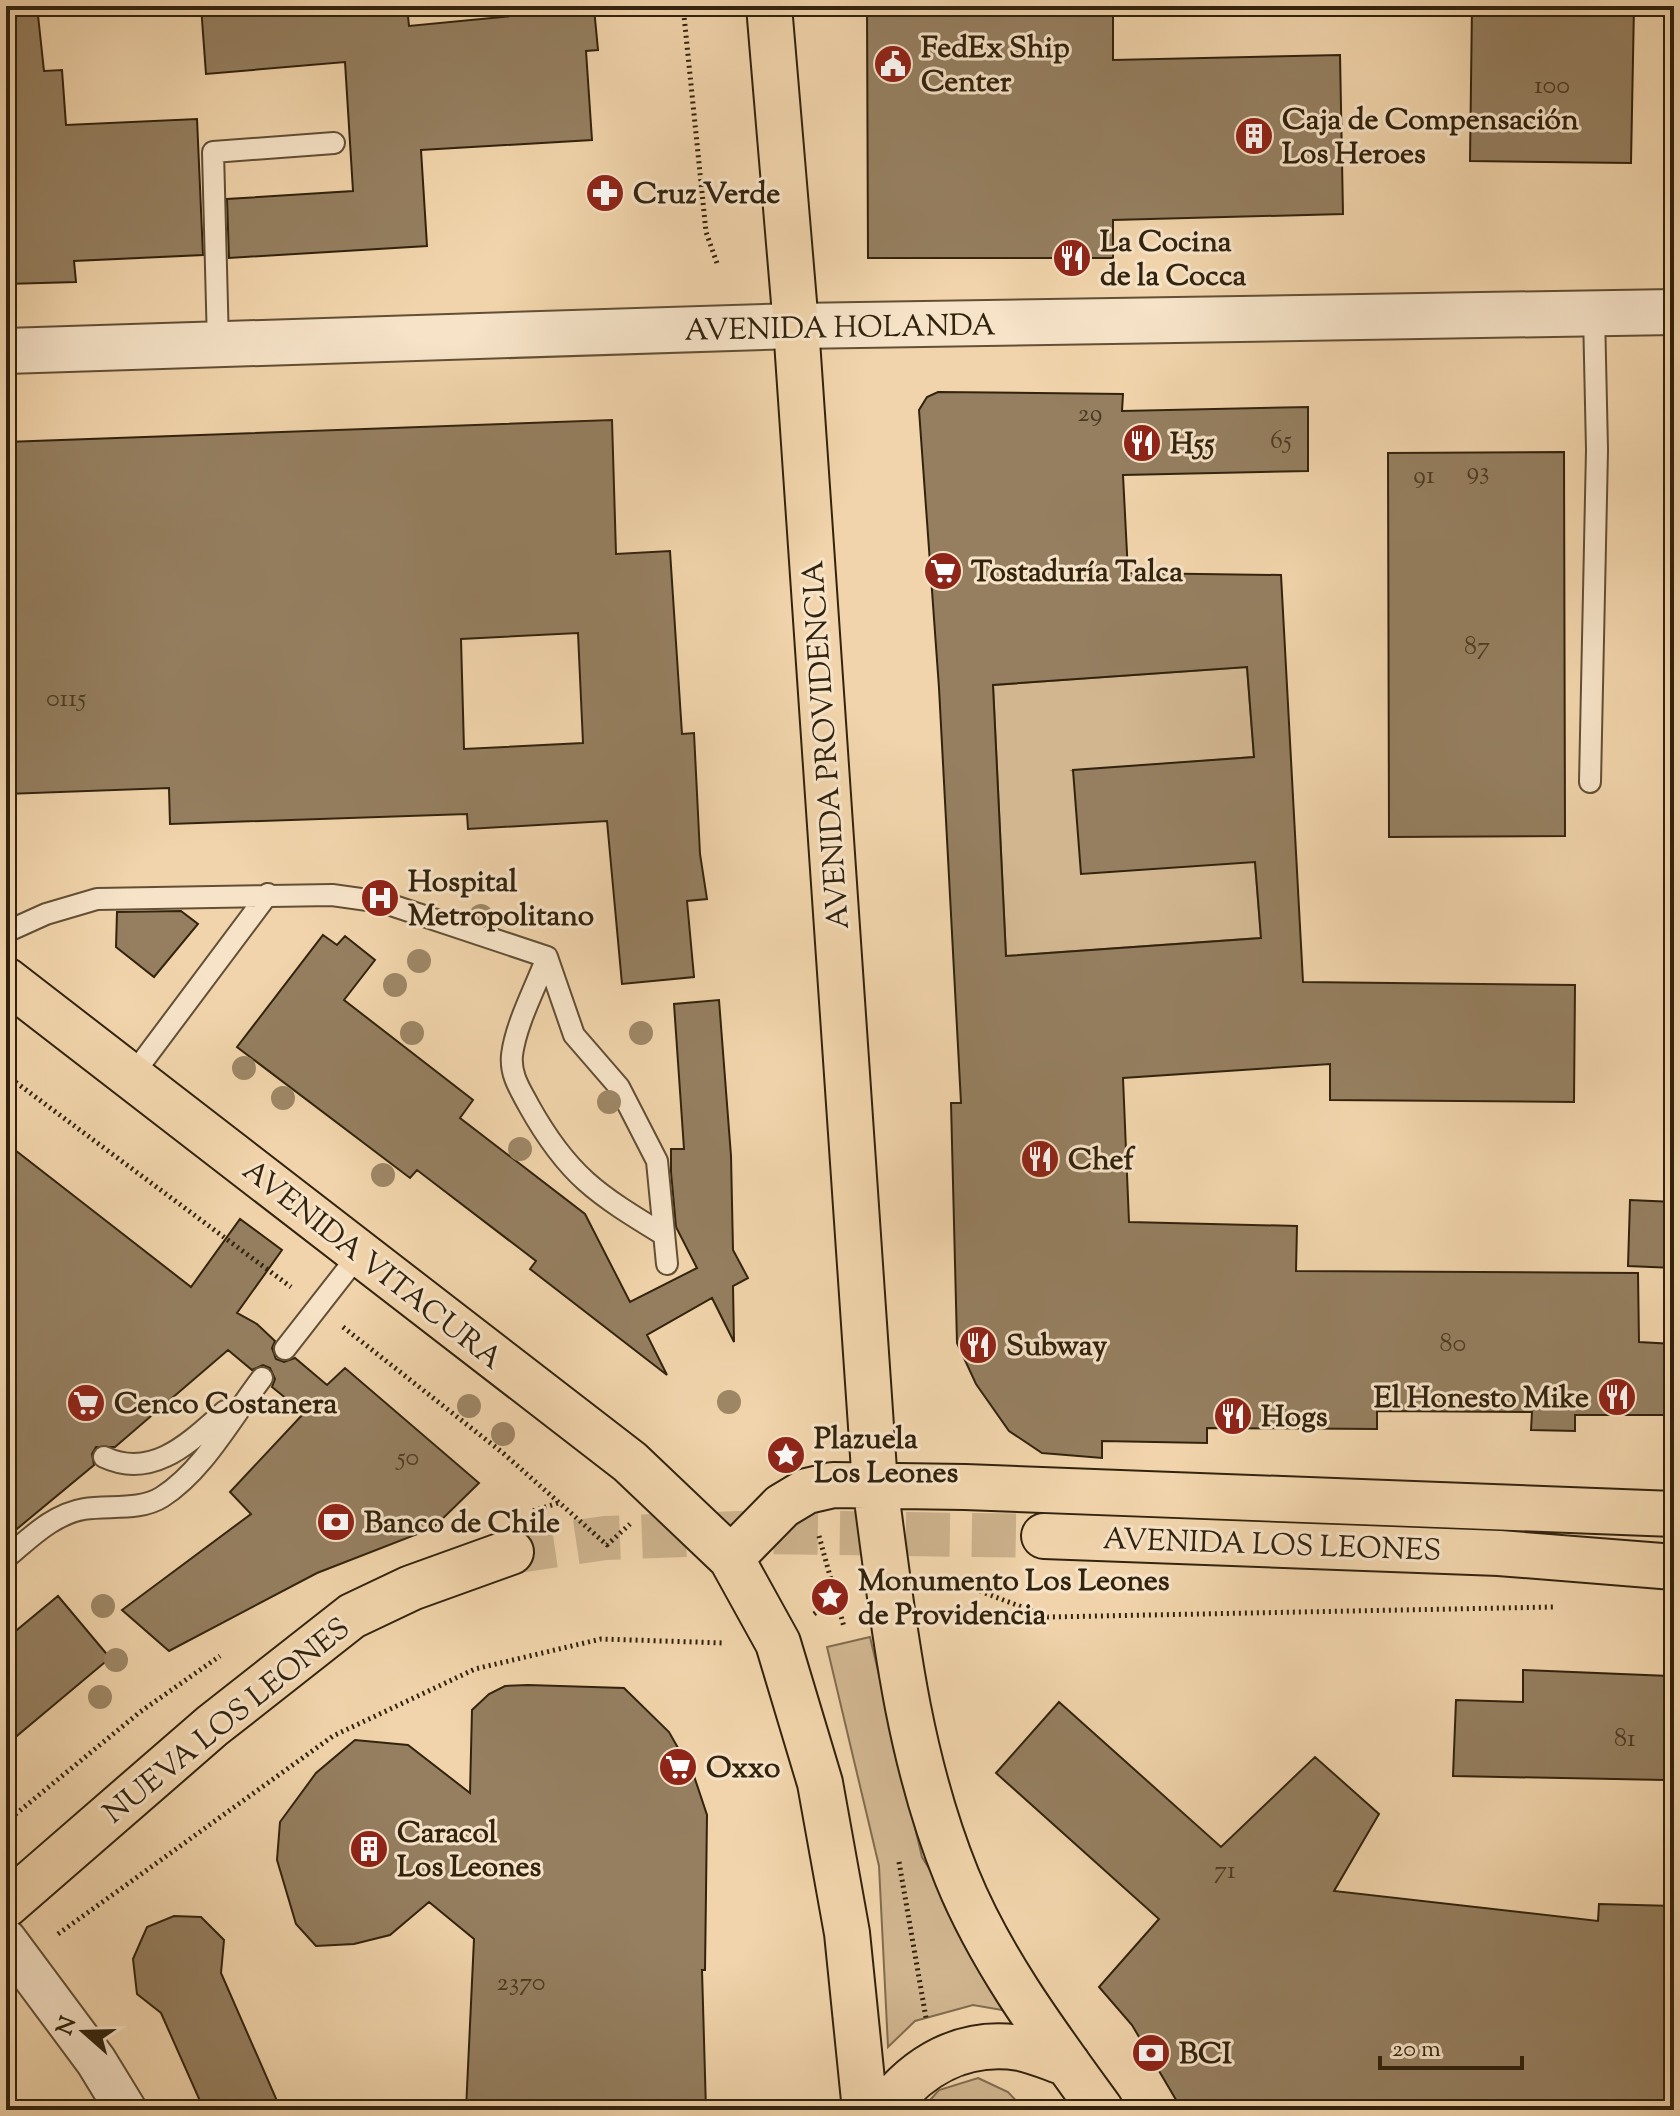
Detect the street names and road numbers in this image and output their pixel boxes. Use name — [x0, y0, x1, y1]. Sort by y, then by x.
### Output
street label: AVENIDA HOLANDA — [684, 305, 996, 354]
street label: AVENIDA PROVIDENCIA — [793, 559, 862, 931]
street label: AVENIDA VITACURA — [232, 1151, 510, 1381]
street label: AVENIDA LOS LEONES — [1102, 1519, 1442, 1574]
street label: NUEVA LOS LEONES — [95, 1609, 360, 1835]

